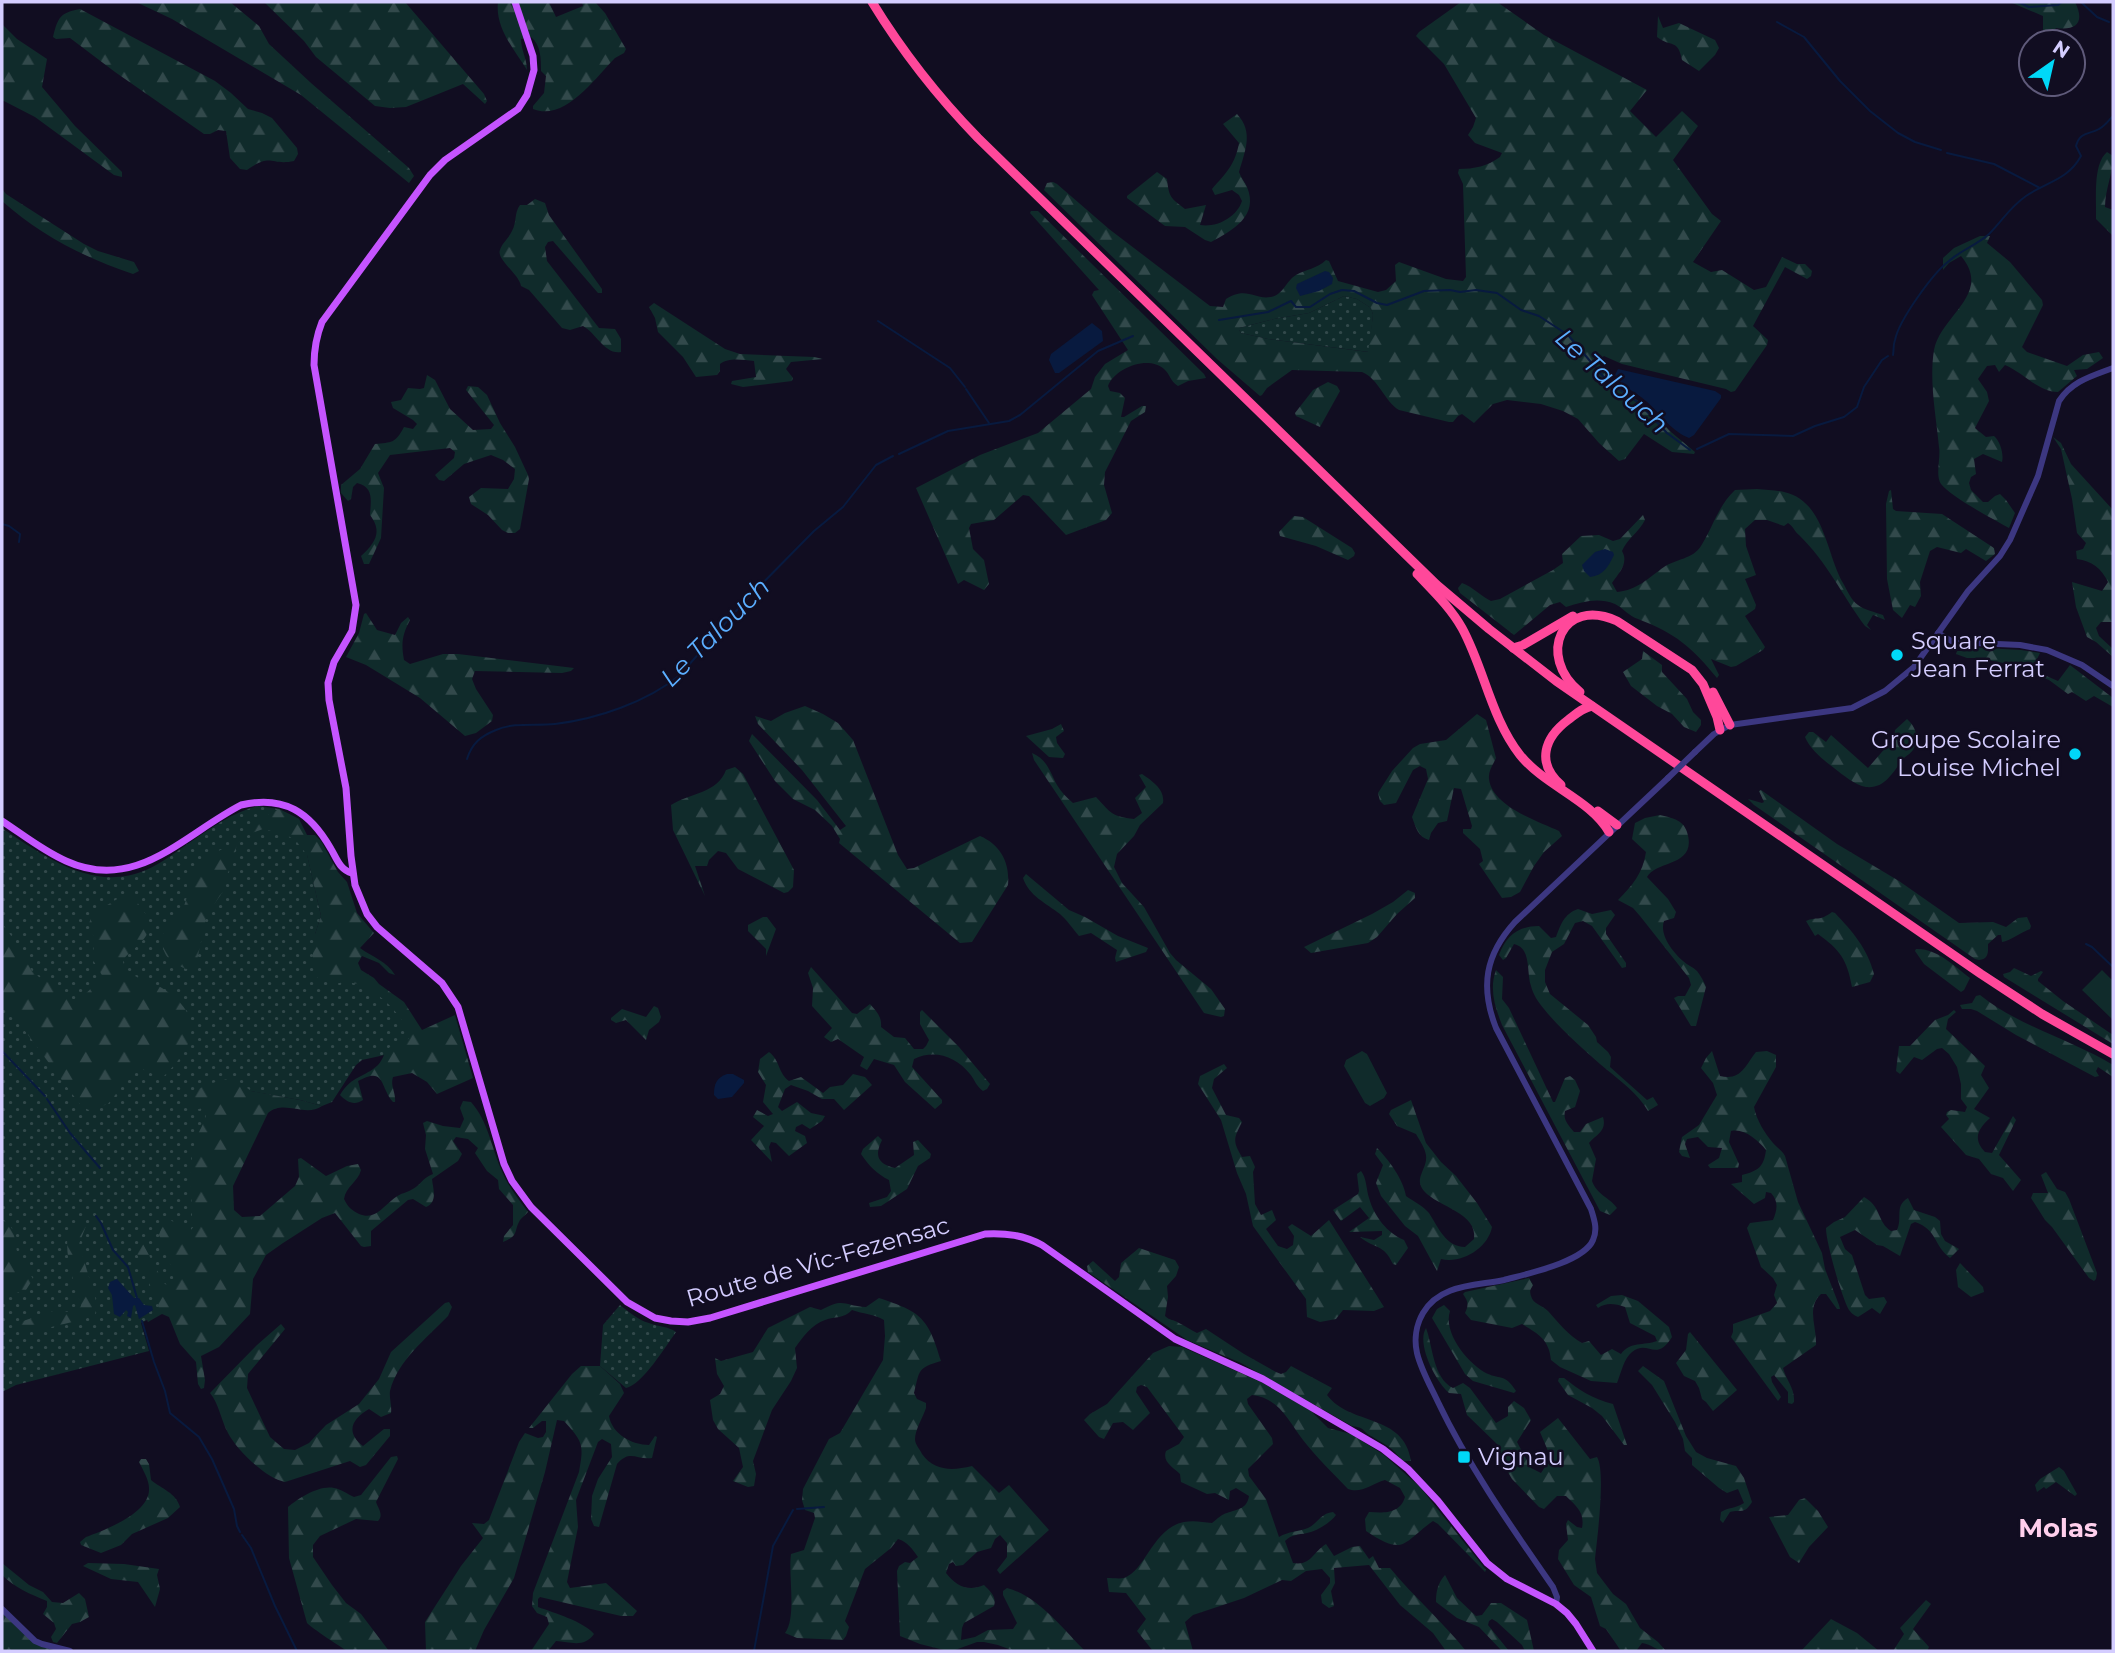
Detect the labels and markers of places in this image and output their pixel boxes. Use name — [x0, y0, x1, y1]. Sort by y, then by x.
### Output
place label: Square Jean Ferrat — [1910, 626, 2045, 683]
marker: Square Jean Ferrat — [1889, 647, 1905, 663]
place label: Groupe Scolaire Louise Michel — [1871, 725, 2061, 782]
marker: Groupe Scolaire Louise Michel — [2067, 746, 2083, 762]
place label: Vignau — [1478, 1442, 1564, 1471]
marker: Vignau — [1456, 1449, 1472, 1465]

